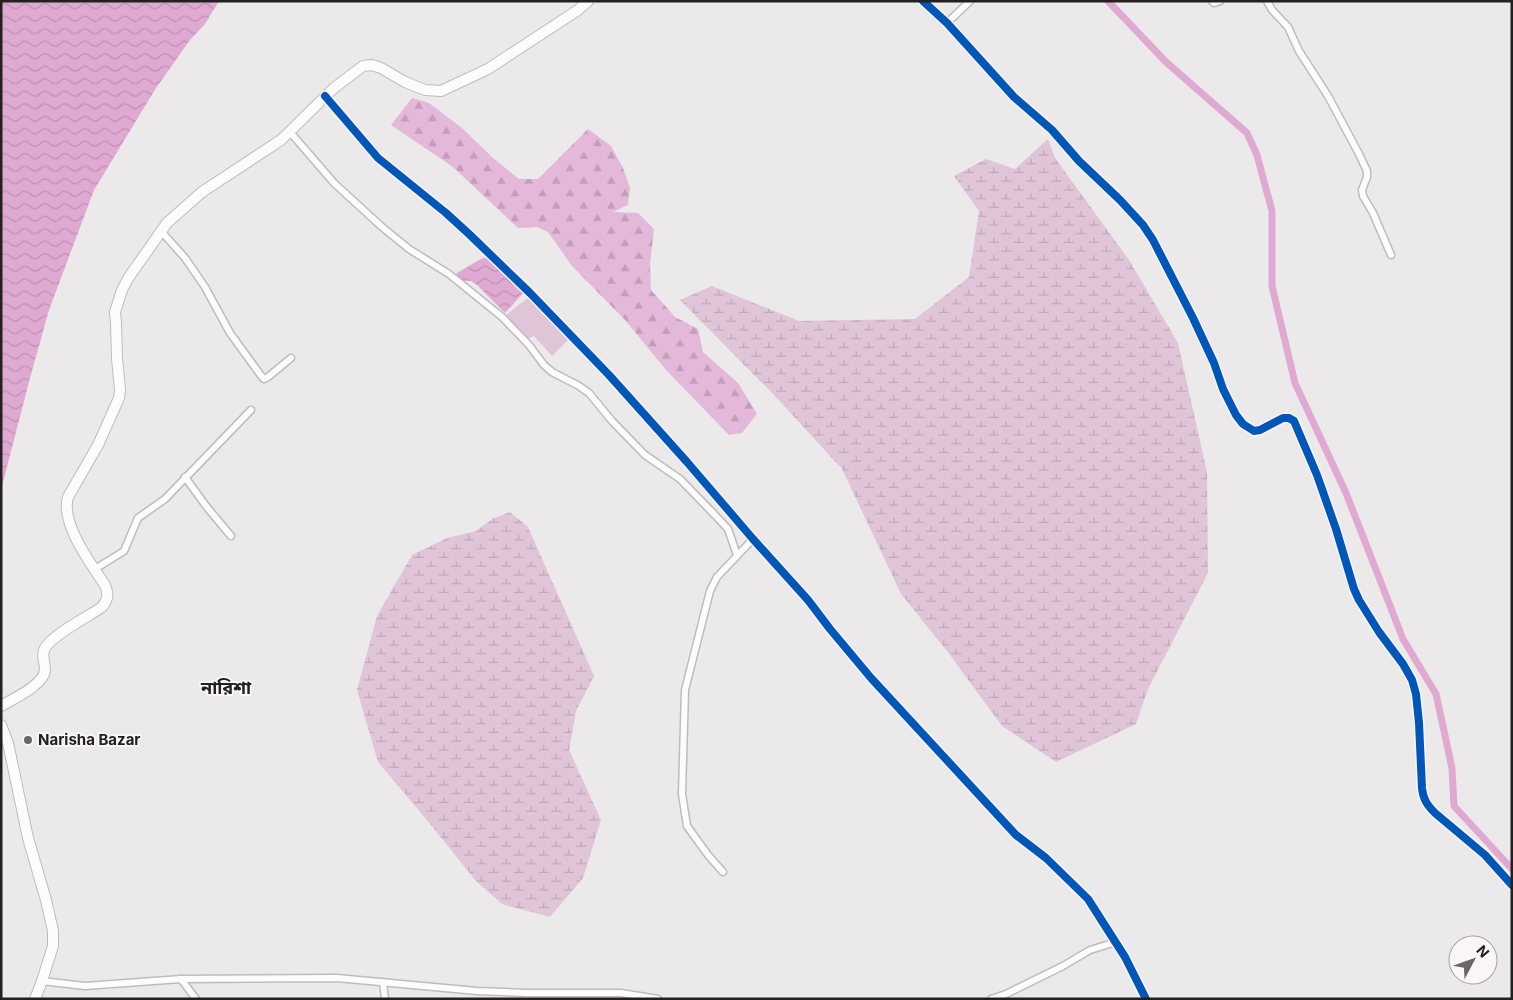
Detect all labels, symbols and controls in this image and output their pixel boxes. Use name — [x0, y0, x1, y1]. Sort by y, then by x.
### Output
district label: নারিশা — [200, 677, 252, 698]
place label: Narisha Bazar — [38, 730, 140, 749]
marker: Narisha Bazar — [22, 734, 34, 746]
north arrow — [1448, 935, 1498, 985]
text: N — [1473, 942, 1493, 961]

